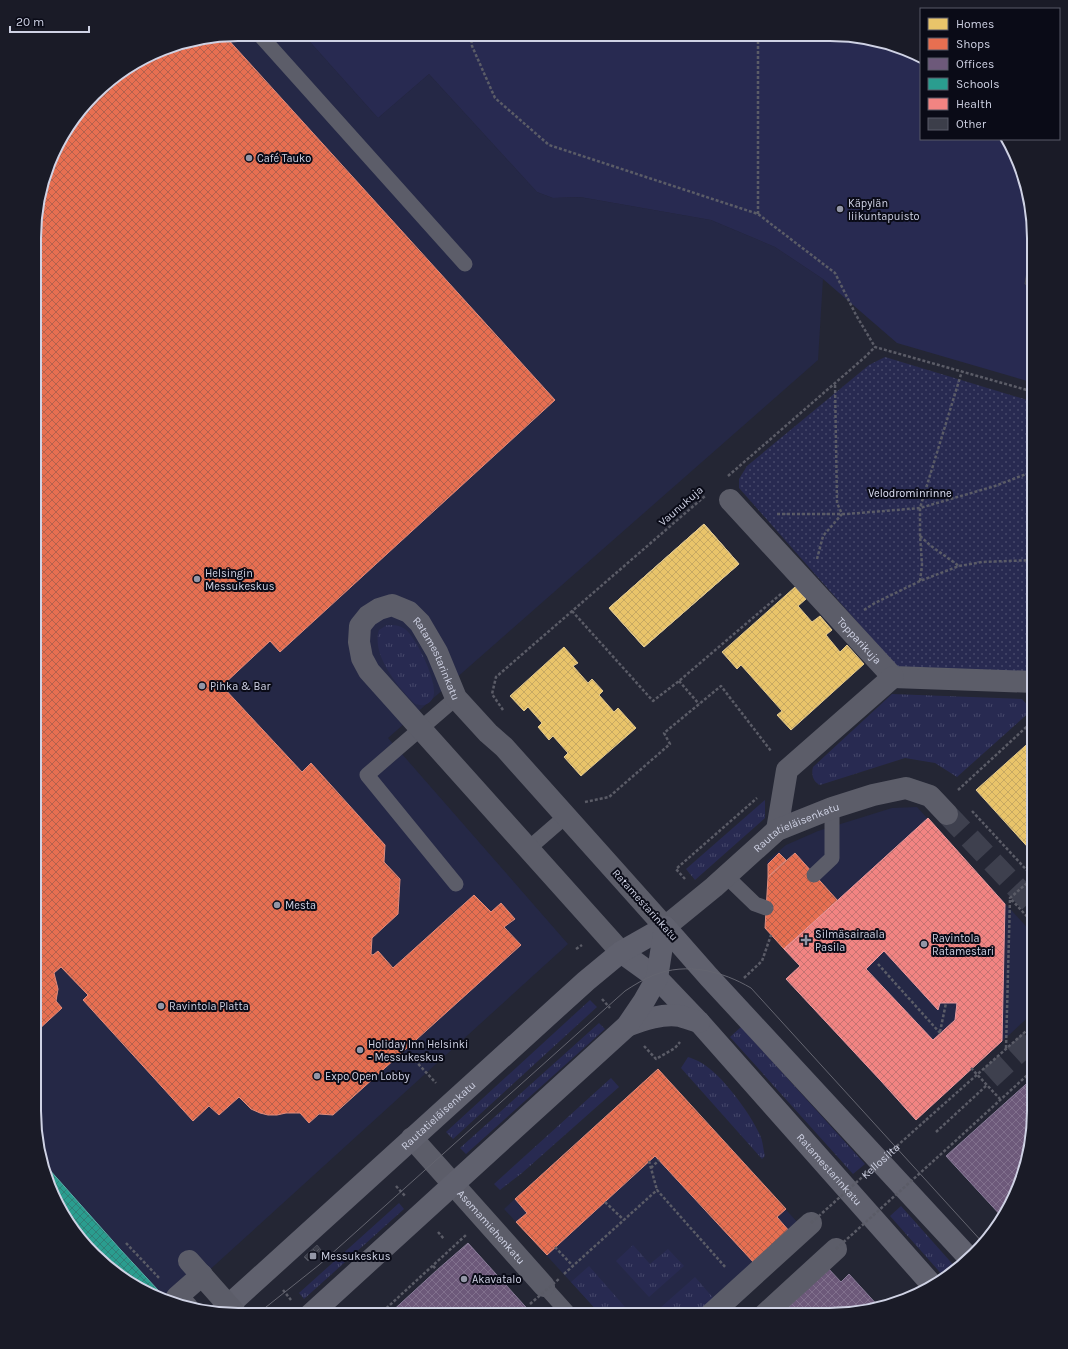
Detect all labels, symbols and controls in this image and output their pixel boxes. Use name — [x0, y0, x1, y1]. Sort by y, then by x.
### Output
scale bar — [10, 8, 89, 34]
legend — [920, 8, 1060, 140]
text: 20 m — [16, 15, 44, 29]
text: Homes — [956, 17, 994, 31]
text: Shops — [956, 37, 990, 51]
text: Offices — [956, 57, 994, 71]
text: Schools — [956, 77, 999, 91]
text: Health — [956, 97, 992, 111]
text: Other — [956, 117, 987, 131]
place label: Café Tauko — [257, 152, 311, 165]
marker: Café Tauko — [244, 153, 254, 163]
place label: Käpylän liikuntapuisto — [848, 197, 920, 223]
marker: Käpylän liikuntapuisto — [835, 204, 845, 214]
street label: Vaunukuja — [656, 483, 706, 529]
park label: Velodrominrinne — [868, 487, 952, 500]
place label: Helsingin Messukeskus — [205, 567, 275, 593]
marker: Helsingin Messukeskus — [192, 574, 202, 584]
street label: Ratamestarinkatu — [411, 614, 463, 702]
street label: Topparikuja — [835, 614, 884, 667]
place label: Pihka & Bar — [210, 680, 270, 693]
marker: Pihka & Bar — [197, 681, 207, 691]
street label: Rautatieläisenkatu — [750, 800, 841, 855]
street label: Ratamestarinkatu — [609, 867, 681, 943]
place label: Mesta — [285, 899, 316, 912]
marker: Mesta — [272, 900, 282, 910]
place label: Silmäsairaala Pasila — [815, 928, 885, 954]
place label: Ravintola Ratamestari — [932, 932, 994, 958]
marker: Silmäsairaala Pasila — [800, 934, 812, 946]
marker: Ravintola Ratamestari — [919, 939, 929, 949]
place label: Ravintola Platta — [169, 1000, 249, 1013]
marker: Ravintola Platta — [156, 1001, 166, 1011]
place label: Holiday Inn Helsinki - Messukeskus — [368, 1038, 468, 1064]
marker: Holiday Inn Helsinki - Messukeskus — [355, 1045, 365, 1055]
place label: Expo Open Lobby — [325, 1070, 410, 1083]
marker: Expo Open Lobby — [312, 1071, 322, 1081]
street label: Rautatieläisenkatu — [398, 1078, 478, 1152]
street label: Ratamestarinkatu — [794, 1131, 865, 1208]
street label: Kellosilta — [858, 1140, 902, 1181]
street label: Asemamiehenkatu — [455, 1187, 528, 1267]
place label: Messukeskus — [321, 1250, 391, 1263]
marker: Messukeskus — [308, 1251, 318, 1261]
place label: Akavatalo — [472, 1273, 521, 1286]
marker: Akavatalo — [459, 1274, 469, 1284]

